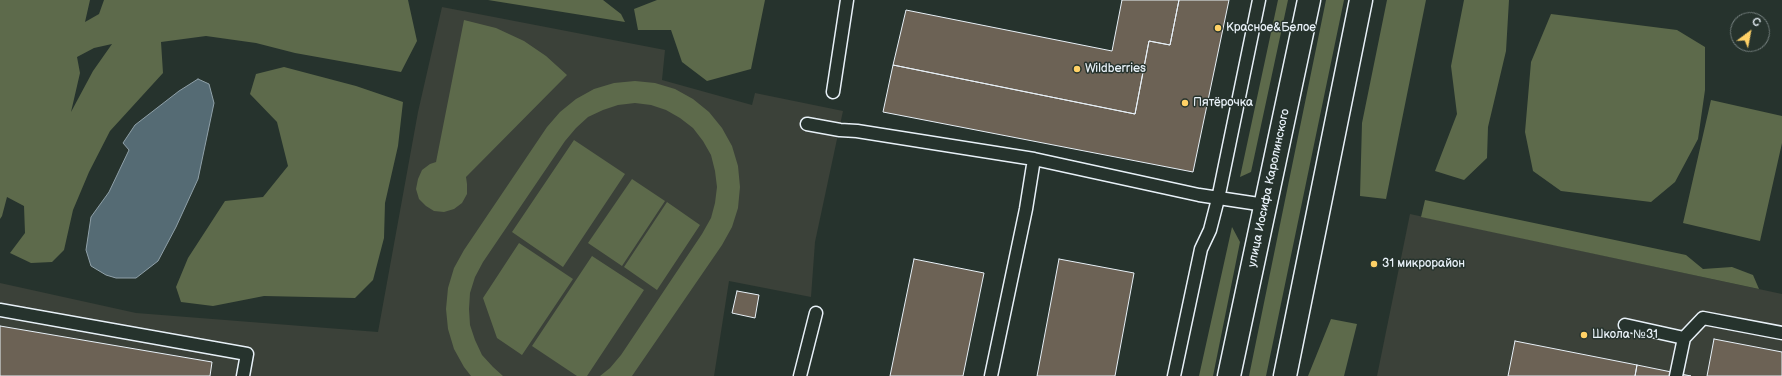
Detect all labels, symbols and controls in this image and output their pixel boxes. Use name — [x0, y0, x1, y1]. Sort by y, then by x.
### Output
north arrow — [1730, 12, 1770, 52]
text: С — [1749, 15, 1763, 30]
place label: Красное&Белое — [1226, 21, 1316, 35]
marker: Красное&Белое — [1213, 23, 1223, 33]
place label: Wildberries — [1085, 62, 1146, 76]
marker: Wildberries — [1072, 64, 1082, 74]
place label: Пятёрочка — [1193, 96, 1253, 110]
marker: Пятёрочка — [1180, 98, 1190, 108]
street label: улица Иосифа Каролинского — [1245, 107, 1293, 269]
place label: 31 микрорайон — [1382, 257, 1465, 271]
marker: 31 микрорайон — [1369, 259, 1379, 269]
place label: Школа №31 — [1592, 328, 1658, 342]
marker: Школа №31 — [1579, 330, 1589, 340]

